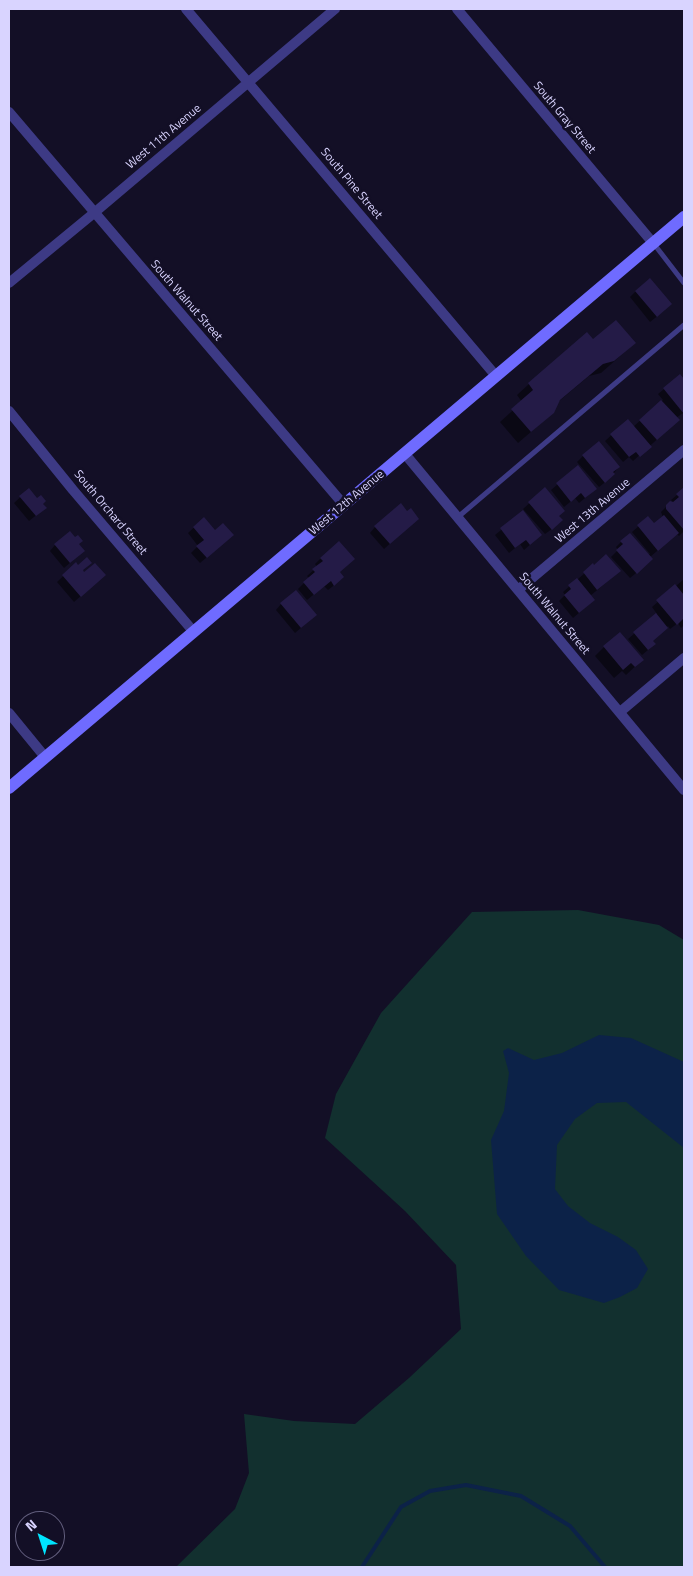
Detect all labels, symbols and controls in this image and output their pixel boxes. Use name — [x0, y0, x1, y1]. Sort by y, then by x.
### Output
street label: South Gray Street — [530, 79, 598, 157]
street label: West 11th Avenue — [124, 102, 204, 172]
street label: South Pine Street — [317, 146, 385, 222]
street label: South Walnut Street — [147, 258, 225, 344]
street label: South Orchard Street — [70, 468, 150, 558]
street label: West 12th Avenue — [307, 468, 387, 538]
street label: West 13th Avenue — [553, 476, 633, 546]
street label: South Walnut Street — [516, 570, 592, 658]
north arrow — [15, 1511, 65, 1561]
text: N — [20, 1514, 41, 1536]

